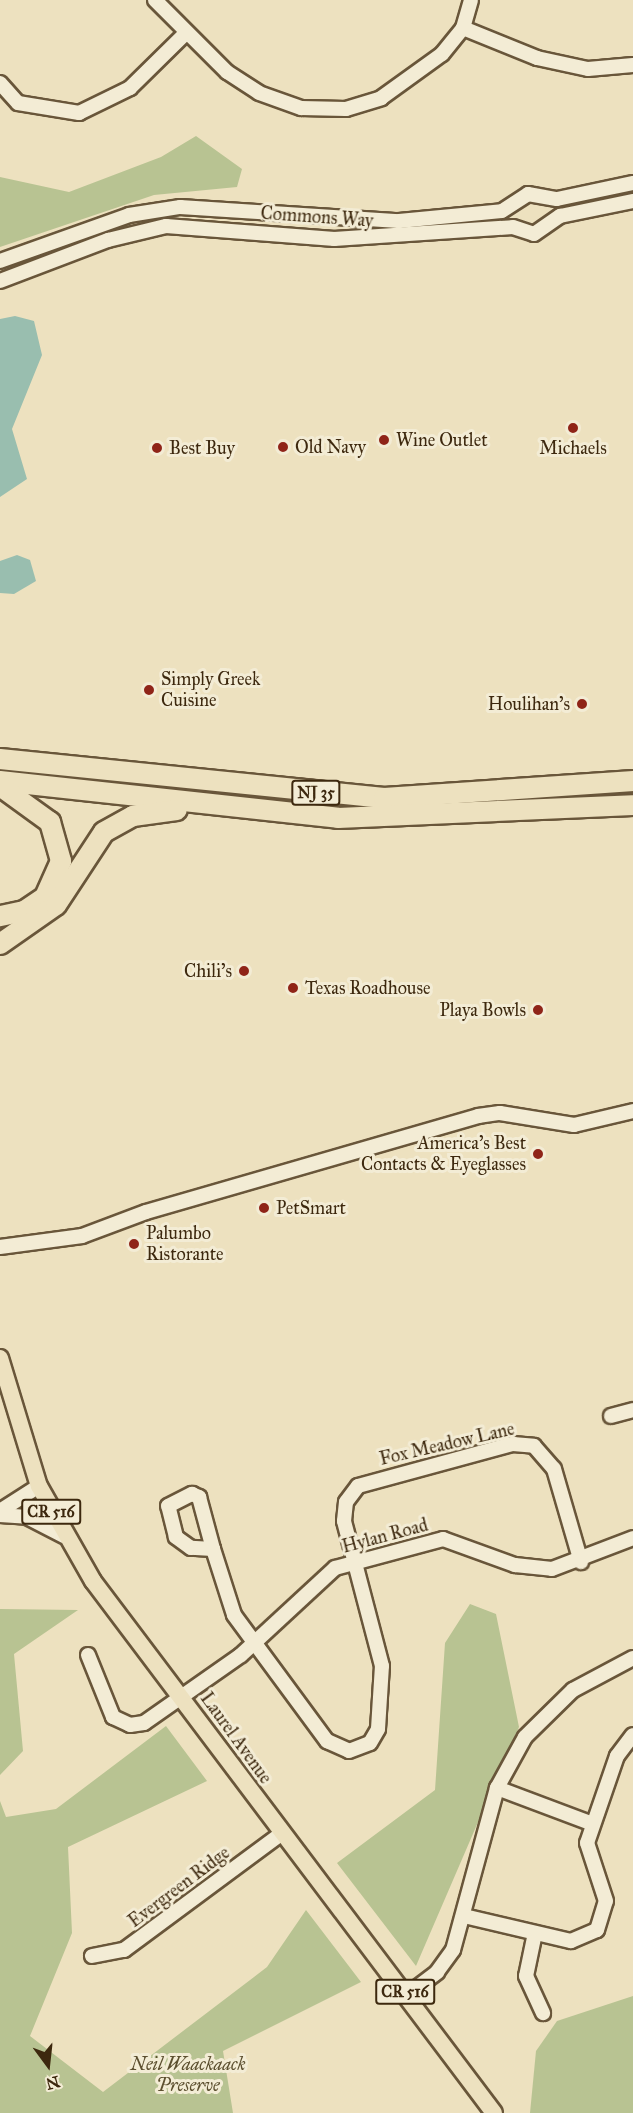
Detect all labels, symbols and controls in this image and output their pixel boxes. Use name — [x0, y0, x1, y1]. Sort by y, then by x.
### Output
street label: Commons Way — [260, 202, 374, 232]
marker: Michaels — [566, 421, 580, 435]
place label: Wine Outlet — [396, 429, 488, 451]
marker: Wine Outlet — [377, 433, 391, 447]
place label: Old Navy — [295, 436, 366, 458]
place label: Best Buy — [169, 437, 235, 459]
place label: Michaels — [539, 437, 607, 459]
marker: Old Navy — [276, 440, 290, 454]
marker: Best Buy — [150, 441, 164, 455]
place label: Simply Greek Cuisine — [161, 669, 260, 712]
marker: Simply Greek Cuisine — [142, 683, 156, 697]
place label: Houlihan's — [488, 693, 570, 715]
marker: Houlihan's — [575, 697, 589, 711]
road number: NJ 35 — [290, 780, 342, 806]
place label: Chili's — [184, 960, 232, 982]
marker: Chili's — [237, 964, 251, 978]
place label: Texas Roadhouse — [305, 977, 431, 999]
marker: Texas Roadhouse — [286, 981, 300, 995]
place label: Playa Bowls — [439, 999, 526, 1021]
marker: Playa Bowls — [531, 1003, 545, 1017]
place label: America's Best Contacts & Eyeglasses — [361, 1133, 526, 1176]
marker: America's Best Contacts & Eyeglasses — [531, 1147, 545, 1161]
place label: PetSmart — [276, 1197, 346, 1219]
marker: PetSmart — [257, 1201, 271, 1215]
place label: Palumbo Ristorante — [146, 1223, 224, 1266]
marker: Palumbo Ristorante — [127, 1237, 141, 1251]
street label: Fox Meadow Lane — [377, 1418, 517, 1470]
road number: CR 516 — [21, 1499, 81, 1525]
street label: Hylan Road — [340, 1514, 430, 1558]
street label: Laurel Avenue — [196, 1688, 276, 1788]
street label: Evergreen Ridge — [124, 1842, 234, 1932]
road number: CR 516 — [375, 1979, 435, 2005]
north arrow — [18, 2035, 78, 2095]
park label: Neil Waackaack Preserve — [130, 2054, 246, 2096]
text: N — [44, 2072, 62, 2094]

